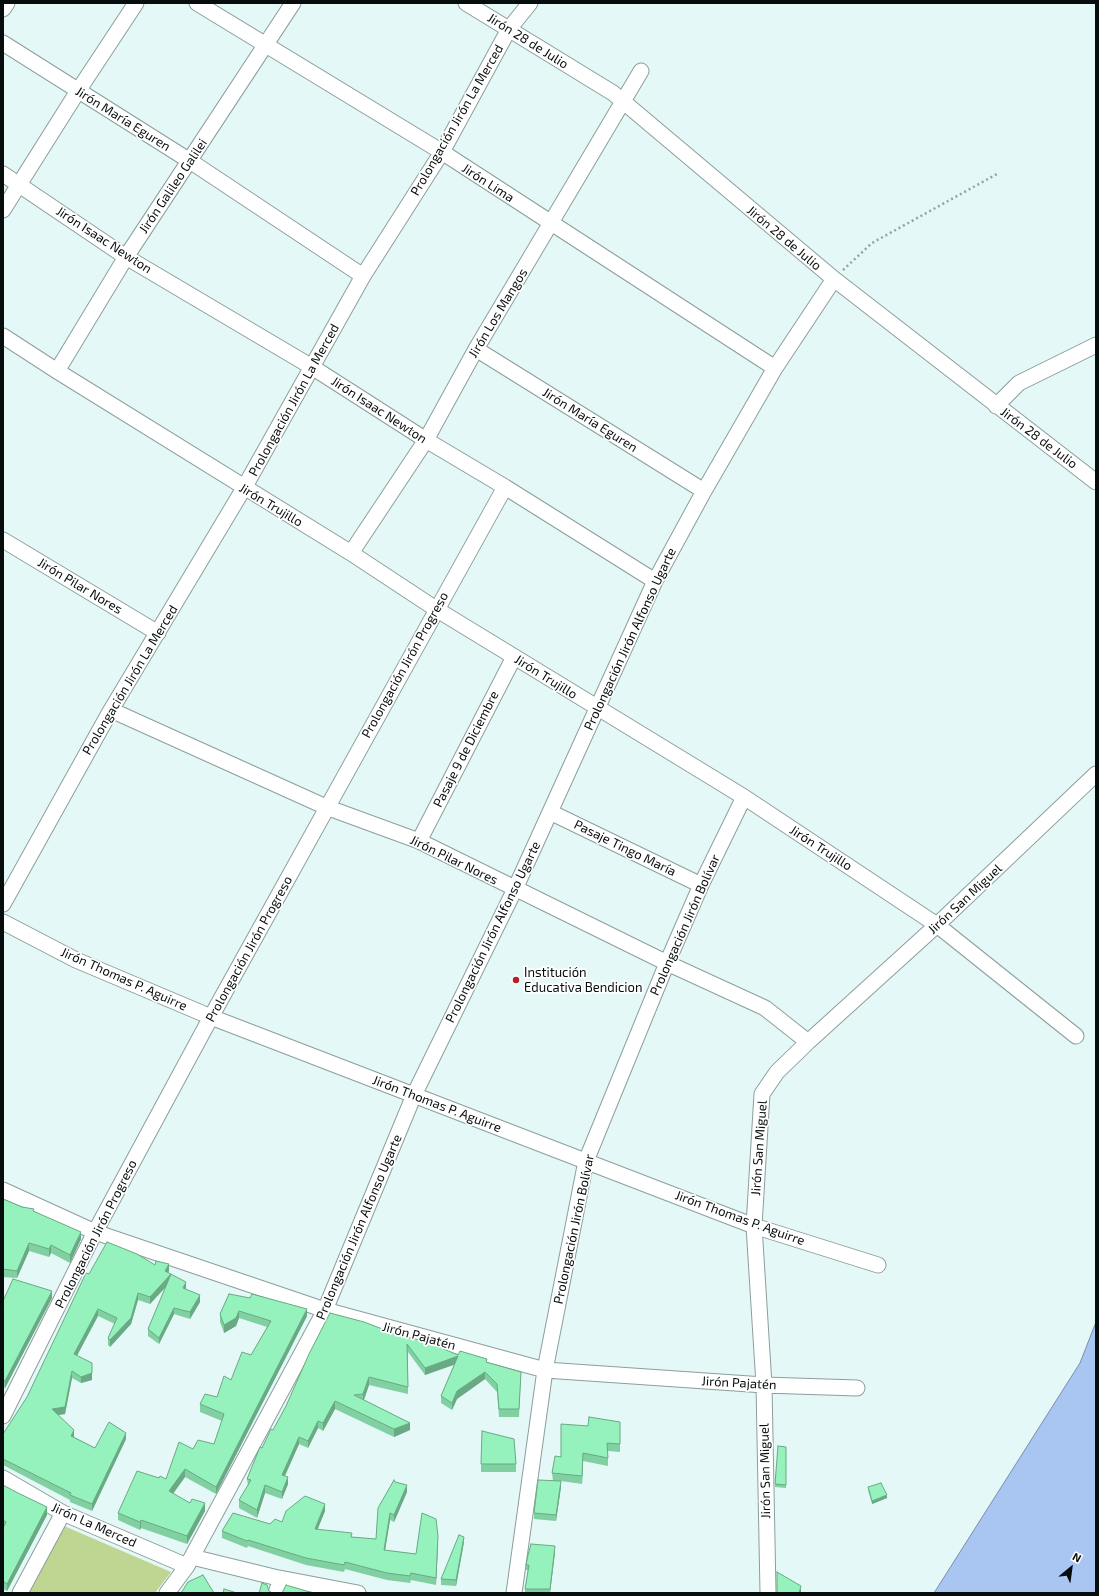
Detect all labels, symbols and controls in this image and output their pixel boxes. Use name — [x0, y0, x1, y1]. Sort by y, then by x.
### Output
street label: Jirón 28 de Julio — [485, 10, 571, 72]
street label: Prolongación Jirón La Merced — [407, 42, 507, 198]
street label: Jirón María Eguren — [73, 83, 173, 155]
street label: Jirón Galileo Galilei — [136, 136, 210, 236]
street label: Jirón Lima — [459, 160, 517, 206]
street label: Jirón 28 de Julio — [744, 202, 824, 274]
street label: Jirón Isaac Newton — [53, 203, 155, 277]
street label: Jirón Los Mangos — [465, 266, 531, 360]
street label: Prolongación Jirón La Merced — [245, 321, 343, 479]
street label: Jirón Isaac Newton — [328, 373, 430, 447]
street label: Jirón María Eguren — [540, 384, 640, 456]
street label: Jirón 28 de Julio — [997, 404, 1081, 472]
street label: Jirón Trujillo — [237, 480, 305, 530]
street label: Prolongación Jirón Alfonso Ugarte — [581, 545, 679, 733]
street label: Jirón Pilar Nores — [35, 555, 125, 617]
street label: Prolongación Jirón Progreso — [358, 589, 452, 741]
street label: Prolongación Jirón La Merced — [79, 602, 181, 758]
street label: Jirón Trujillo — [512, 652, 580, 702]
street label: Pasaje 9 de Diciembre — [430, 688, 502, 810]
street label: Pasaje Tingo María — [571, 817, 679, 879]
street label: Jirón Trujillo — [787, 822, 855, 874]
street label: Jirón Pilar Nores — [408, 832, 500, 888]
street label: Prolongación Jirón Alfonso Ugarte — [442, 839, 544, 1025]
street label: Prolongación Jirón Bolívar — [647, 852, 723, 998]
street label: Jirón San Miguel — [925, 861, 1005, 937]
street label: Prolongación Jirón Progreso — [202, 873, 296, 1025]
street label: Jirón Thomas P. Aguirre — [58, 944, 190, 1014]
place label: Institución Educativa Bendicion — [524, 965, 642, 996]
marker: Institución Educativa Bendicion — [511, 975, 521, 985]
street label: Jirón Thomas P. Aguirre — [370, 1072, 504, 1136]
street label: Jirón San Miguel — [748, 1100, 770, 1196]
street label: Prolongación Jirón Alfonso Ugarte — [313, 1132, 405, 1322]
street label: Prolongación Jirón Bolívar — [550, 1153, 598, 1305]
street label: Prolongación Jirón Progreso — [52, 1157, 140, 1311]
street label: Jirón Thomas P. Aguirre — [673, 1187, 807, 1249]
street label: Jirón Pajatén — [381, 1319, 457, 1353]
street label: Jirón Pajatén — [701, 1373, 777, 1393]
street label: Jirón San Miguel — [756, 1423, 774, 1519]
street label: Jirón La Merced — [49, 1499, 139, 1551]
north arrow — [1051, 1548, 1091, 1588]
text: N — [1070, 1549, 1084, 1565]

